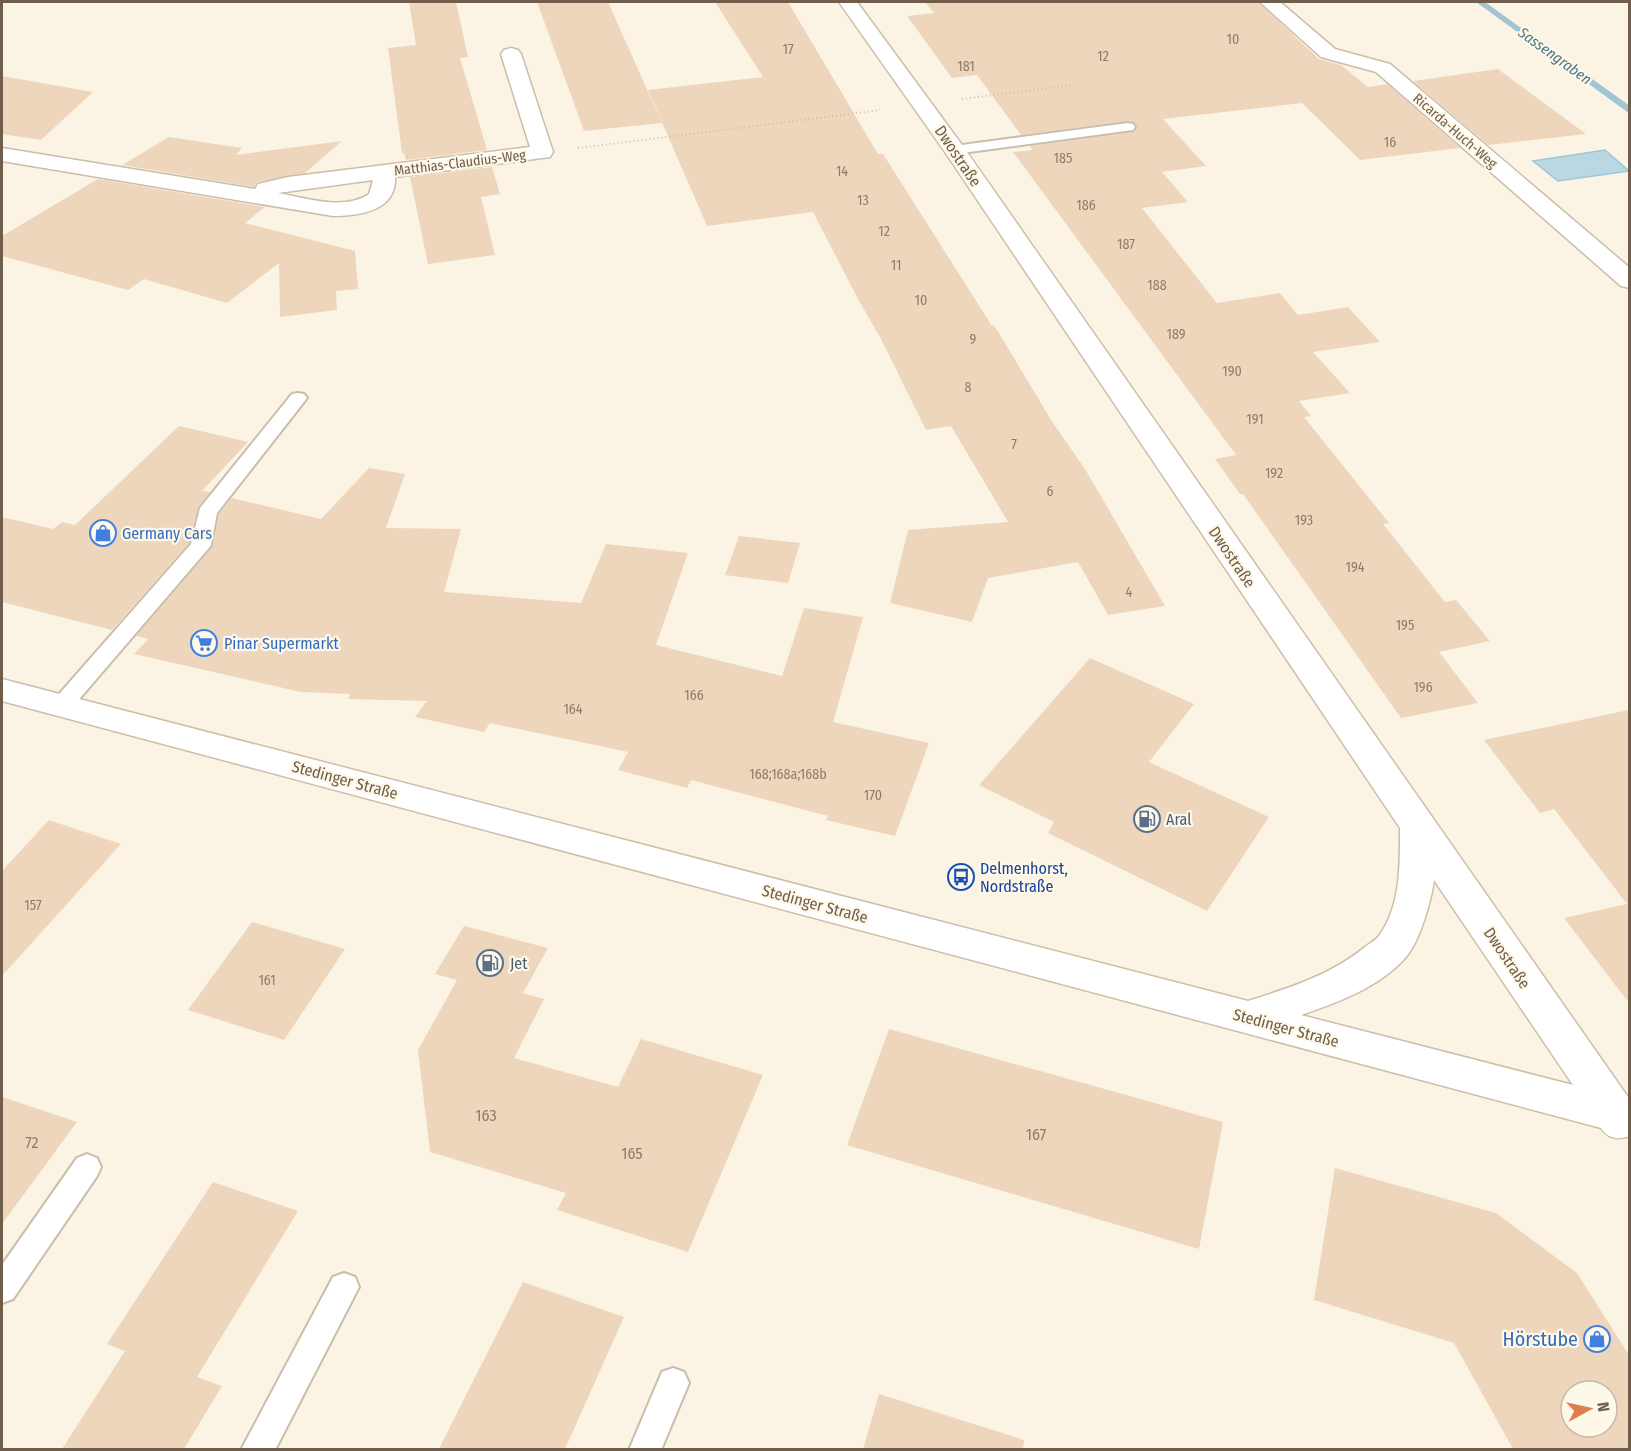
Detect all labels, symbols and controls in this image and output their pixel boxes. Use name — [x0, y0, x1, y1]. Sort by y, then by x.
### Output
water label: Sassengraben — [1514, 23, 1595, 89]
house number: 10 — [1227, 31, 1239, 48]
house number: 17 — [782, 41, 794, 58]
house number: 12 — [1097, 48, 1109, 65]
house number: 181 — [957, 58, 975, 75]
street label: Ricarda-Huch-Weg — [1409, 90, 1501, 172]
street label: Dwostraße — [931, 122, 985, 190]
house number: 16 — [1384, 134, 1396, 151]
street label: Matthias-Claudius-Weg — [393, 146, 527, 180]
house number: 185 — [1054, 150, 1072, 167]
house number: 14 — [836, 163, 848, 180]
house number: 13 — [857, 192, 869, 209]
house number: 186 — [1076, 197, 1096, 214]
house number: 12 — [878, 223, 890, 240]
house number: 187 — [1117, 236, 1135, 253]
house number: 11 — [891, 257, 901, 274]
house number: 188 — [1147, 277, 1167, 294]
house number: 10 — [915, 292, 927, 309]
house number: 189 — [1166, 326, 1186, 343]
house number: 9 — [970, 331, 977, 348]
house number: 190 — [1222, 363, 1242, 380]
house number: 8 — [965, 379, 972, 396]
house number: 191 — [1246, 411, 1264, 428]
house number: 7 — [1011, 436, 1017, 453]
house number: 192 — [1265, 465, 1283, 482]
house number: 6 — [1047, 483, 1054, 500]
house number: 193 — [1295, 512, 1313, 529]
shop icon: Germany Cars — [88, 518, 118, 548]
street label: Dwostraße — [1205, 523, 1259, 591]
place label: Germany Cars — [122, 524, 212, 543]
house number: 194 — [1346, 559, 1365, 576]
house number: 4 — [1126, 584, 1133, 601]
house number: 195 — [1396, 617, 1414, 634]
supermarket icon: Pinar Supermarkt — [189, 628, 219, 658]
place label: Pinar Supermarkt — [224, 634, 340, 653]
house number: 196 — [1413, 679, 1433, 696]
house number: 166 — [684, 687, 704, 704]
house number: 164 — [563, 701, 583, 718]
street label: Stedinger Straße — [290, 757, 400, 803]
house number: 168;168a;168b — [749, 766, 827, 783]
house number: 170 — [864, 787, 882, 804]
fuel station icon: Aral — [1132, 804, 1162, 834]
place label: Aral — [1166, 810, 1191, 829]
place label: Delmenhorst, Nordstraße — [980, 859, 1068, 896]
bus stop icon: Delmenhorst, Nordstraße — [946, 862, 976, 892]
street label: Stedinger Straße — [760, 881, 870, 927]
house number: 157 — [24, 897, 42, 914]
street label: Dwostraße — [1480, 924, 1534, 992]
fuel station icon: Jet — [475, 948, 505, 978]
place label: Jet — [510, 954, 528, 973]
house number: 161 — [258, 972, 276, 989]
street label: Stedinger Straße — [1231, 1005, 1341, 1051]
house number: 163 — [475, 1106, 497, 1125]
house number: 167 — [1026, 1125, 1047, 1144]
house number: 72 — [25, 1133, 39, 1152]
house number: 165 — [621, 1144, 643, 1163]
shop icon: Hörstube — [1582, 1324, 1612, 1354]
place label: Hörstube — [1503, 1327, 1578, 1351]
north arrow — [1559, 1379, 1619, 1439]
text: N — [1593, 1401, 1613, 1413]

